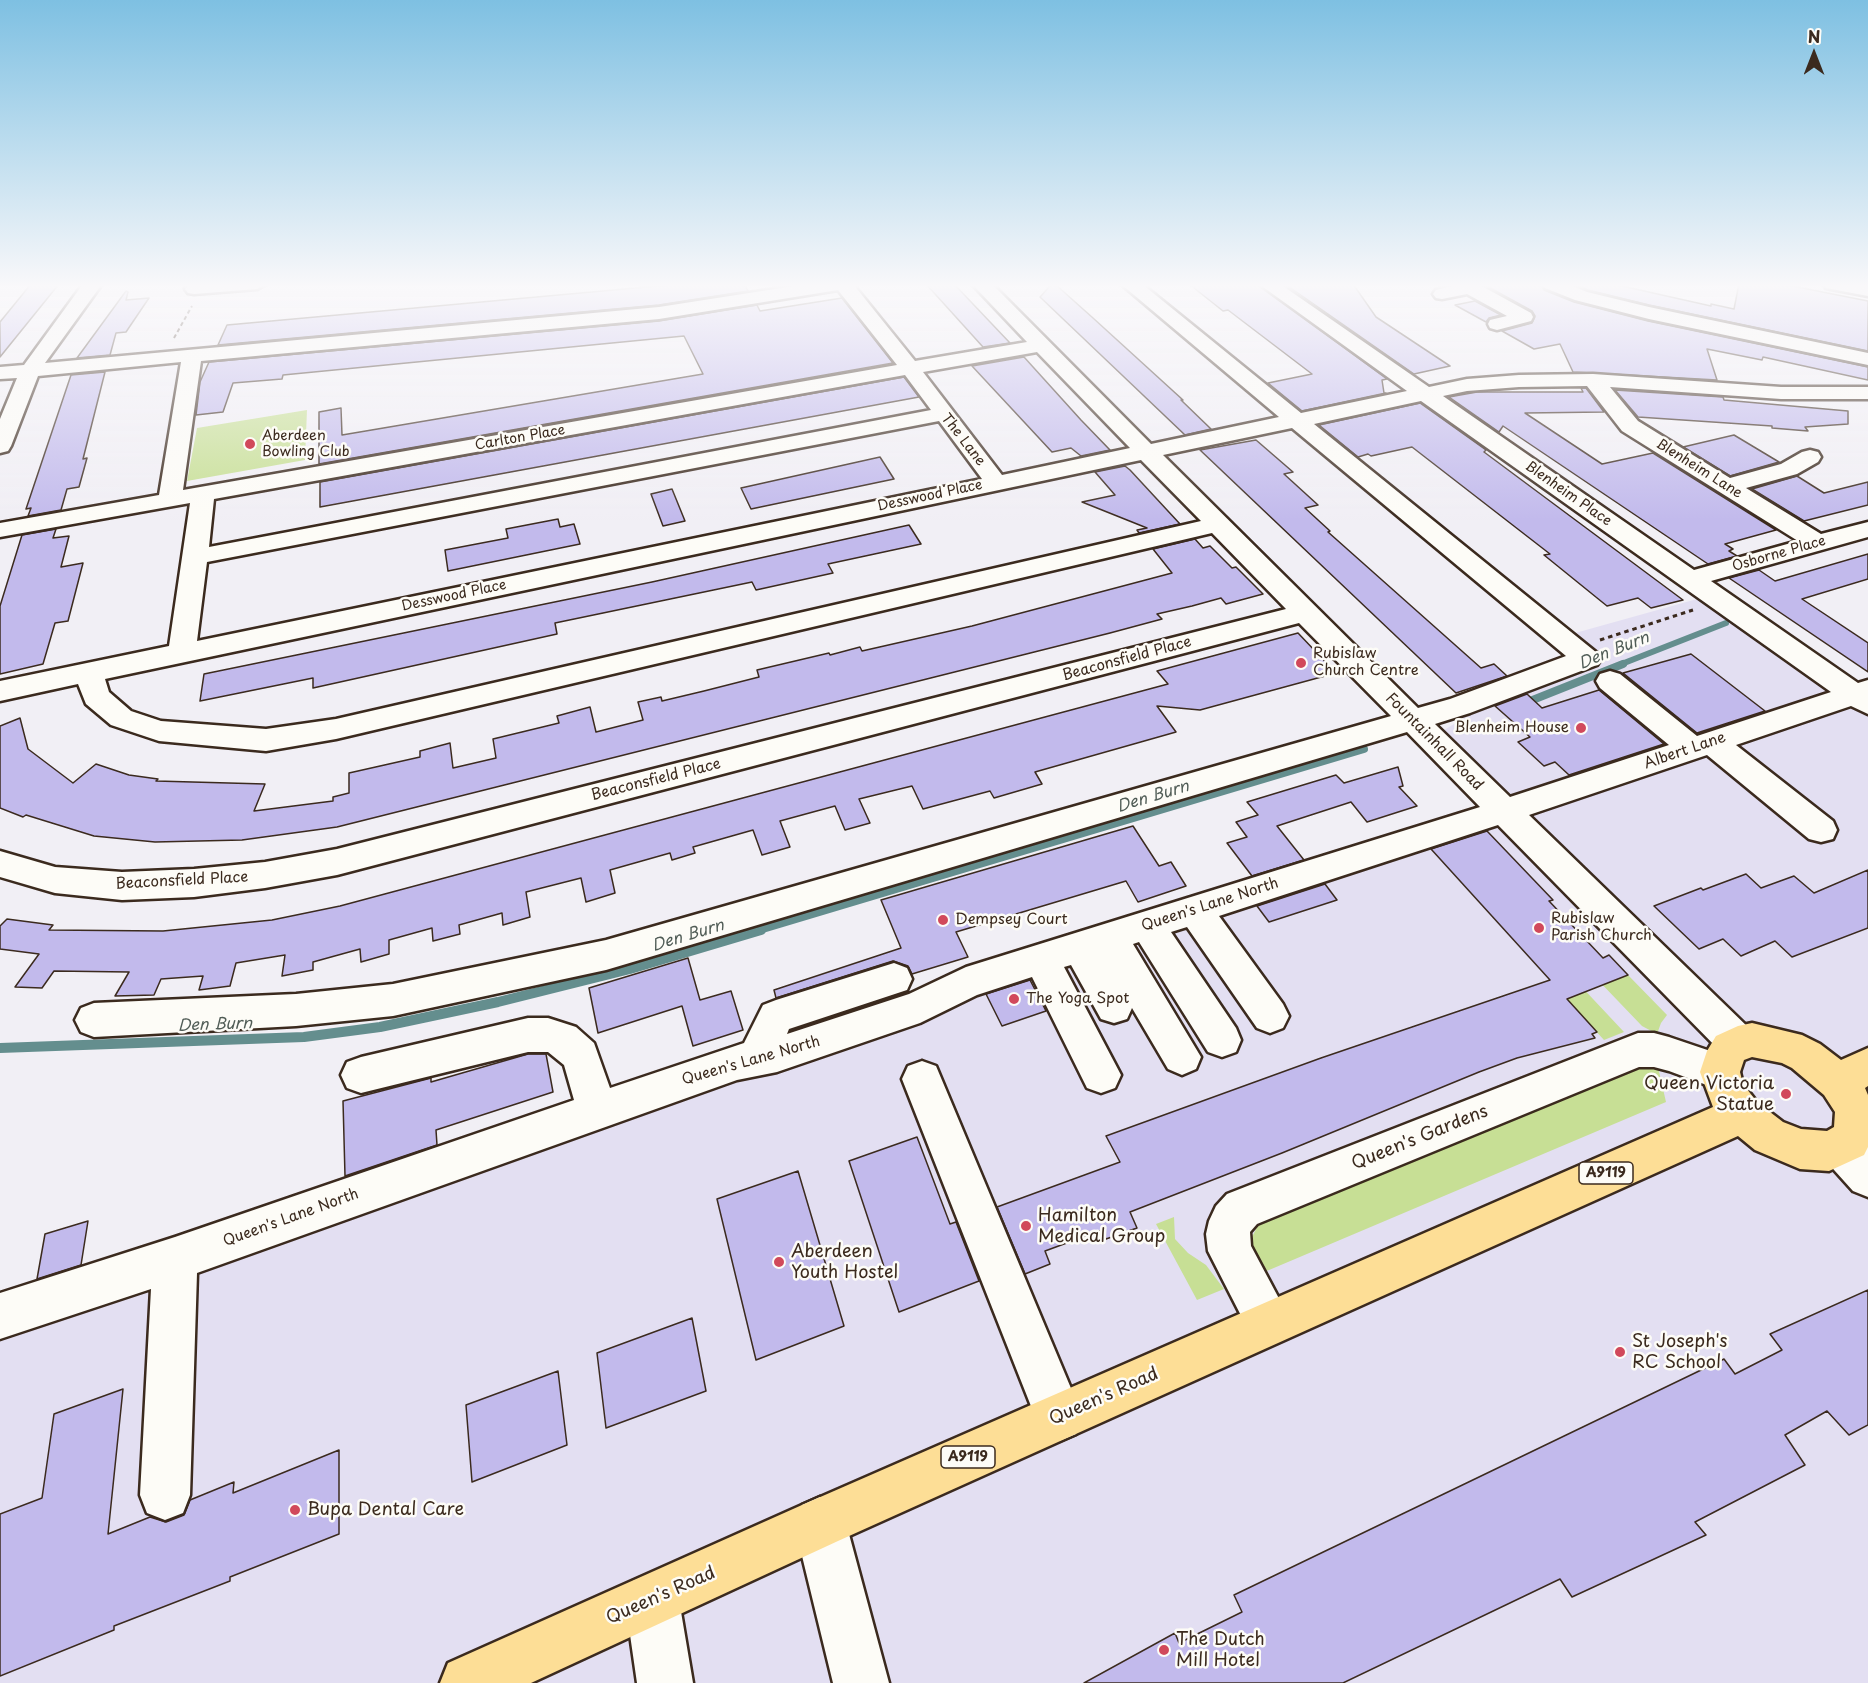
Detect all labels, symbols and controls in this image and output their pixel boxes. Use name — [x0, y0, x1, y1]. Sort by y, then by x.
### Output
north arrow — [1784, 24, 1844, 84]
text: N — [1808, 24, 1820, 48]
street label: The Lane — [937, 410, 989, 470]
street label: Carlton Place — [474, 422, 566, 454]
place label: Aberdeen Bowling Club — [262, 428, 349, 460]
street label: Blenheim Lane — [1653, 436, 1745, 502]
marker: Aberdeen Bowling Club — [243, 437, 257, 451]
street label: Blenheim Place — [1522, 458, 1614, 530]
street label: Desswood Place — [876, 477, 984, 515]
street label: Osborne Place — [1730, 533, 1828, 575]
street label: Desswood Place — [400, 577, 508, 615]
water label: Den Burn — [1576, 628, 1652, 674]
street label: Beaconsfield Place — [1060, 633, 1194, 685]
place label: Rubislaw Church Centre — [1313, 645, 1419, 680]
marker: Rubislaw Church Centre — [1294, 656, 1308, 670]
street label: Fountainhall Road — [1381, 689, 1487, 795]
place label: Blenheim House — [1454, 719, 1569, 737]
marker: Blenheim House — [1574, 721, 1588, 735]
street label: Albert Lane — [1642, 729, 1728, 773]
street label: Beaconsfield Place — [589, 755, 723, 805]
water label: Den Burn — [1115, 777, 1191, 817]
street label: Beaconsfield Place — [115, 869, 249, 893]
street label: Queen's Lane North — [1139, 874, 1281, 936]
place label: Rubislaw Parish Church — [1551, 910, 1652, 945]
place label: Dempsey Court — [955, 911, 1068, 929]
marker: Dempsey Court — [936, 913, 950, 927]
water label: Den Burn — [650, 916, 726, 956]
marker: Rubislaw Parish Church — [1532, 921, 1546, 935]
place label: The Yoga Spot — [1026, 990, 1129, 1008]
marker: The Yoga Spot — [1007, 992, 1021, 1006]
water label: Den Burn — [177, 1014, 253, 1036]
street label: Queen's Lane North — [680, 1033, 822, 1089]
place label: Queen Victoria Statue — [1644, 1073, 1774, 1116]
marker: Queen Victoria Statue — [1779, 1087, 1793, 1101]
street label: Queen's Gardens — [1349, 1101, 1491, 1175]
road number: A9119 — [1579, 1162, 1633, 1184]
street label: Queen's Lane North — [221, 1185, 361, 1251]
place label: Hamilton Medical Group — [1038, 1205, 1165, 1248]
marker: Hamilton Medical Group — [1019, 1219, 1033, 1233]
place label: Aberdeen Youth Hostel — [791, 1241, 898, 1284]
marker: Aberdeen Youth Hostel — [772, 1255, 786, 1269]
place label: St Joseph's RC School — [1632, 1331, 1727, 1374]
marker: St Joseph's RC School — [1613, 1345, 1627, 1359]
street label: Queen's Road — [1046, 1363, 1162, 1431]
road number: A9119 — [941, 1446, 995, 1468]
place label: Bupa Dental Care — [307, 1499, 464, 1521]
marker: Bupa Dental Care — [288, 1503, 302, 1517]
street label: Queen's Road — [603, 1562, 719, 1630]
place label: The Dutch Mill Hotel — [1176, 1629, 1265, 1672]
marker: The Dutch Mill Hotel — [1157, 1643, 1171, 1657]

